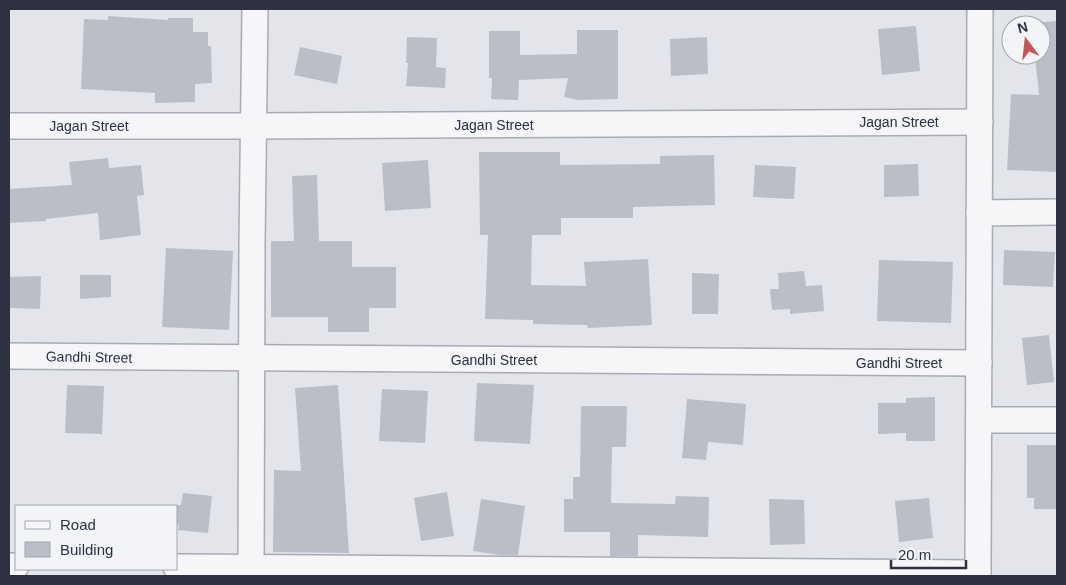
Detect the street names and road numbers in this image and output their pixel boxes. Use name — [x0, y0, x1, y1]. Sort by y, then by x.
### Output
street label: Jagan Street — [859, 114, 939, 130]
street label: Jagan Street — [454, 117, 534, 133]
street label: Jagan Street — [49, 118, 129, 134]
street label: Gandhi Street — [46, 348, 132, 366]
street label: Gandhi Street — [451, 352, 537, 368]
street label: Gandhi Street — [856, 355, 942, 371]

